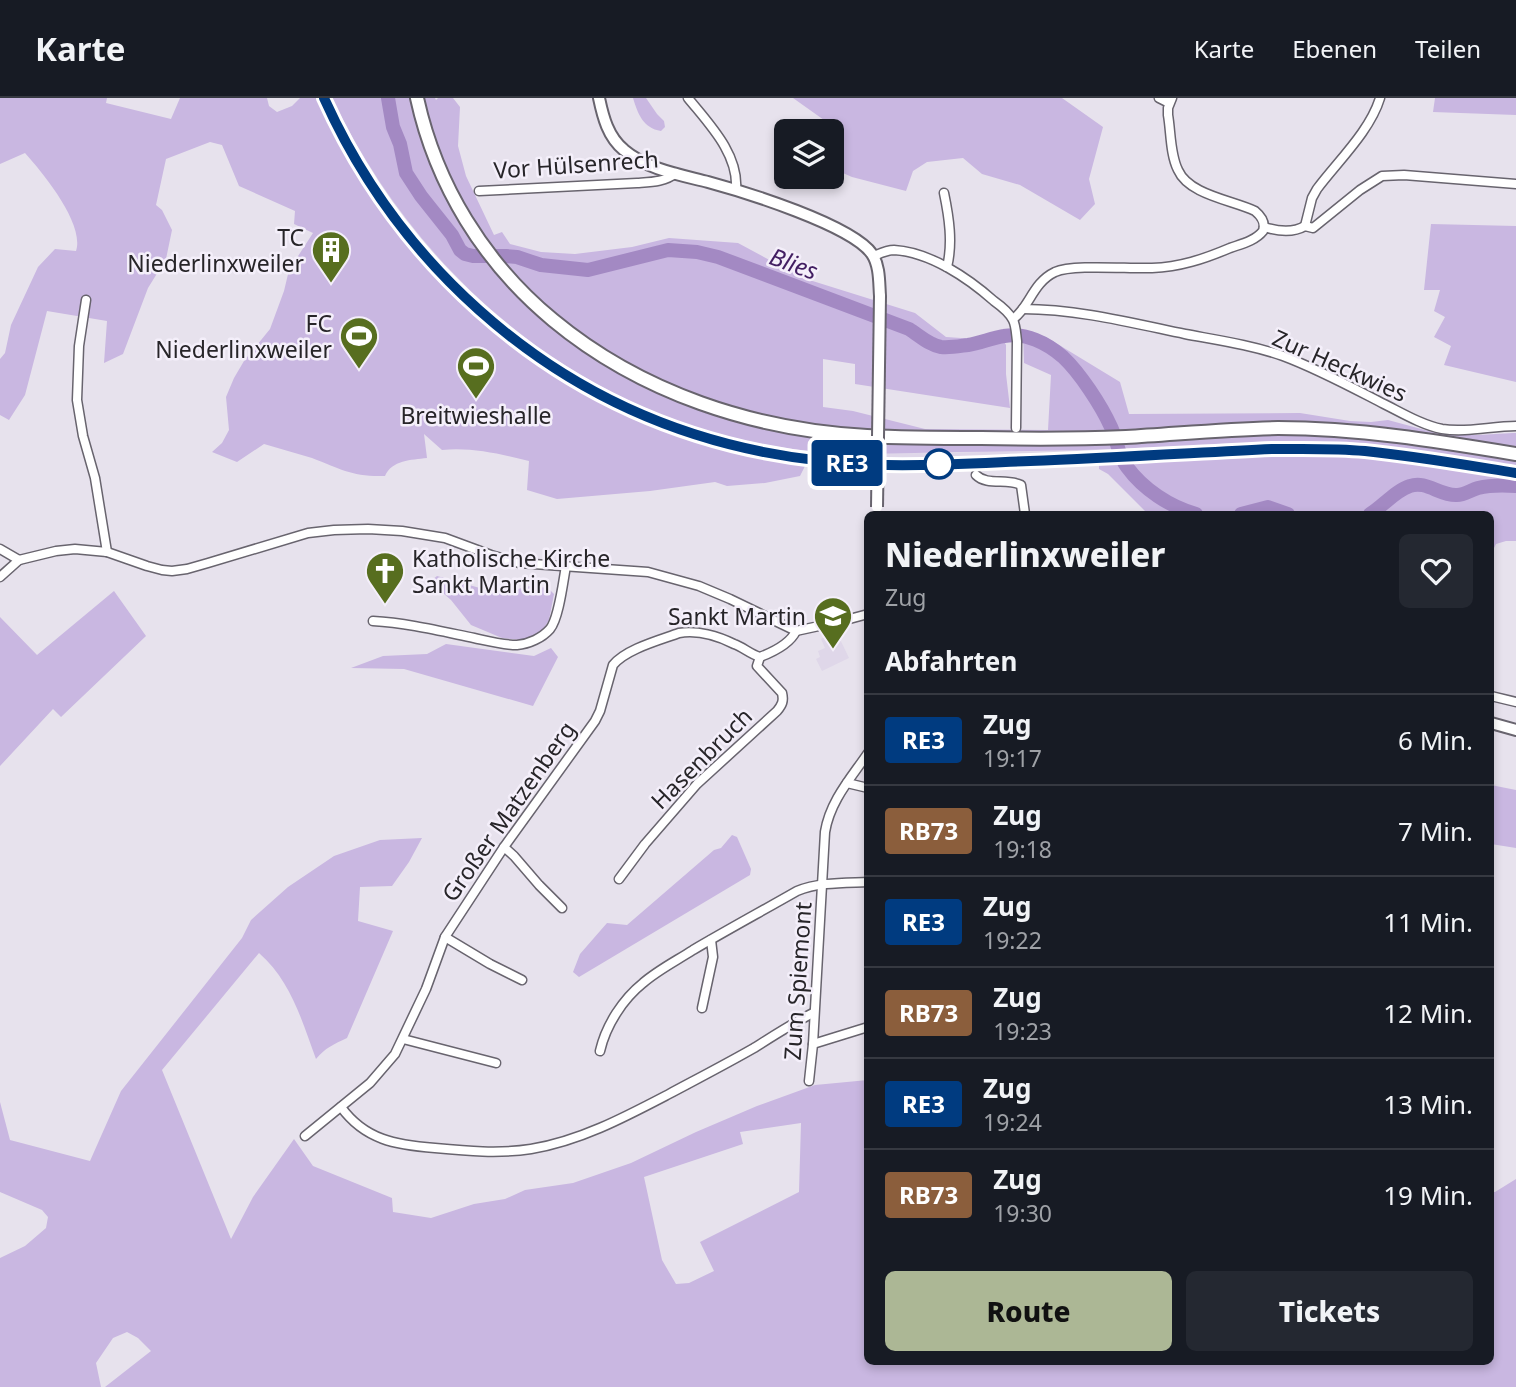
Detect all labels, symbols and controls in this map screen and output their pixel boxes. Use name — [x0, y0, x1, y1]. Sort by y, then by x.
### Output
text: Karte — [35, 26, 125, 71]
text: Karte — [1194, 32, 1254, 65]
text: Ebenen — [1292, 32, 1377, 65]
text: Teilen — [1415, 32, 1481, 65]
map controls — [774, 119, 844, 189]
button: layers — [774, 119, 844, 189]
street label: Vor Hülsenrech — [492, 142, 660, 186]
place label: TC Niederlinxweiler — [127, 221, 305, 279]
building icon: TC Niederlinxweiler — [310, 229, 352, 284]
water label: Blies — [765, 239, 823, 287]
place label: FC Niederlinxweiler — [155, 307, 333, 365]
sports icon: FC Niederlinxweiler — [338, 315, 380, 370]
street label: Zur Heckwies — [1268, 321, 1412, 409]
sports icon: Breitwieshalle — [455, 345, 497, 400]
place label: Breitwieshalle — [400, 399, 552, 431]
line badge: RE3 — [807, 440, 887, 486]
text: RE3 — [826, 446, 868, 479]
unlabelled marker — [924, 449, 954, 479]
text: Niederlinxweiler — [885, 532, 1165, 577]
button: heart — [1399, 534, 1473, 608]
place label: Katholische Kirche Sankt Martin — [412, 542, 610, 600]
church icon: Katholische Kirche Sankt Martin — [364, 550, 406, 605]
text: Zug — [885, 581, 927, 613]
school or university icon: Sankt Martin — [812, 595, 854, 650]
place label: Sankt Martin — [668, 600, 806, 632]
text: Abfahrten — [885, 643, 1017, 679]
street label: Hasenbruch — [643, 700, 759, 816]
text: Zug — [983, 706, 1031, 742]
street label: Großer Matzenberg — [434, 714, 582, 908]
text: 6 Min. — [1398, 722, 1473, 758]
text: RE3 — [902, 723, 945, 756]
text: 19:17 — [983, 742, 1042, 774]
text: Zug — [993, 797, 1042, 833]
text: 7 Min. — [1398, 813, 1473, 849]
text: RB73 — [899, 814, 958, 847]
text: 19:18 — [993, 833, 1052, 865]
text: Zug — [983, 888, 1031, 924]
street label: Zum Spiemont — [776, 901, 818, 1061]
text: 11 Min. — [1383, 904, 1473, 940]
text: RE3 — [902, 905, 945, 938]
text: 19:22 — [983, 924, 1042, 956]
text: Zug — [993, 979, 1042, 1015]
text: 12 Min. — [1383, 995, 1473, 1031]
text: RB73 — [899, 996, 958, 1029]
text: 19:23 — [993, 1015, 1052, 1047]
text: Zug — [983, 1070, 1031, 1106]
text: 13 Min. — [1383, 1086, 1473, 1122]
text: RE3 — [902, 1087, 945, 1120]
text: 19:24 — [983, 1106, 1042, 1138]
text: Zug — [993, 1161, 1042, 1197]
text: 19 Min. — [1383, 1177, 1473, 1213]
text: RB73 — [899, 1178, 958, 1211]
text: 19:30 — [993, 1197, 1052, 1229]
button: Route — [885, 1271, 1172, 1351]
button: Tickets — [1186, 1271, 1473, 1351]

